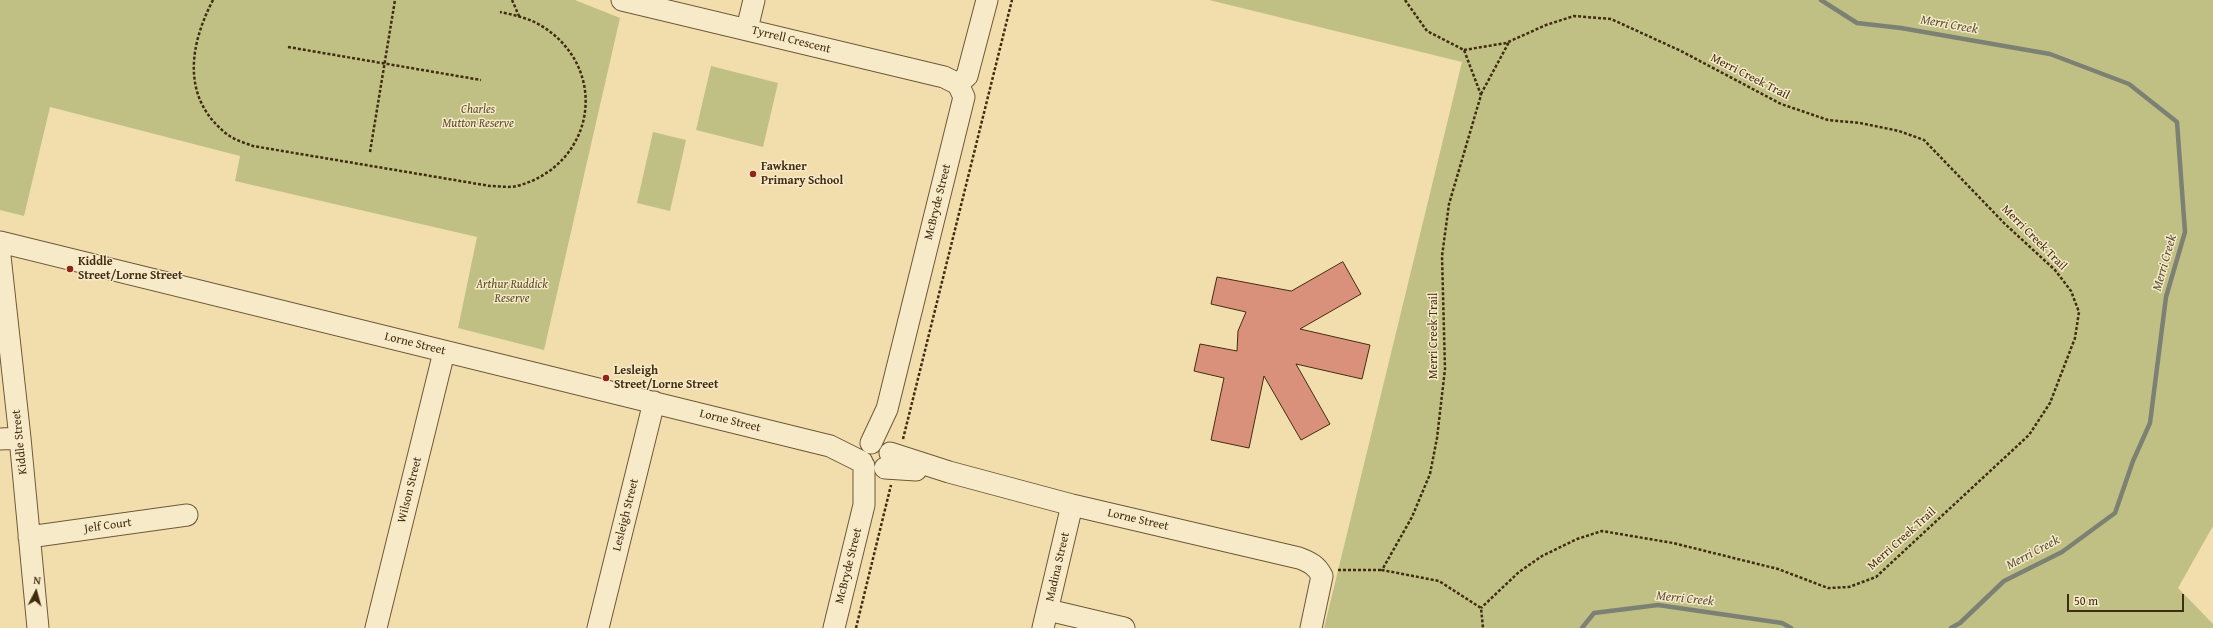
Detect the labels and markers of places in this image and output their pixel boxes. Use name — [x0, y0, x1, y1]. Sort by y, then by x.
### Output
place label: Fawkner Primary School — [761, 160, 843, 188]
marker: Fawkner Primary School — [748, 169, 758, 179]
place label: Kiddle Street/Lorne Street — [78, 255, 183, 283]
marker: Kiddle Street/Lorne Street — [65, 264, 75, 274]
place label: Lesleigh Street/Lorne Street — [614, 364, 719, 392]
marker: Lesleigh Street/Lorne Street — [601, 373, 611, 383]

